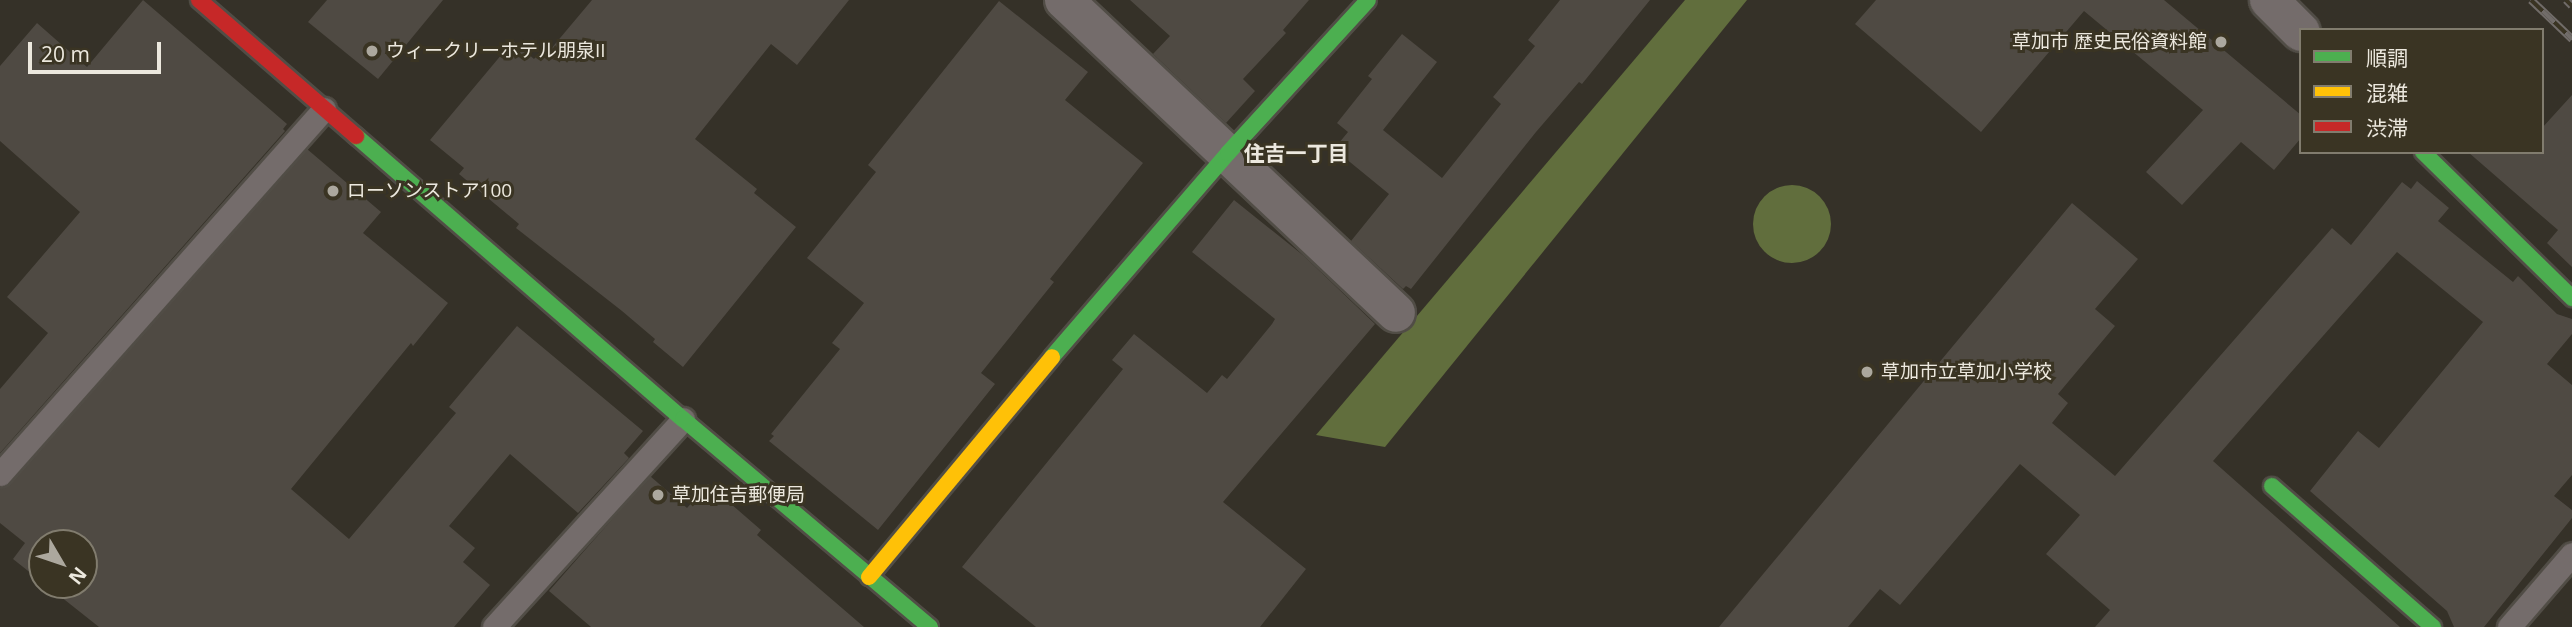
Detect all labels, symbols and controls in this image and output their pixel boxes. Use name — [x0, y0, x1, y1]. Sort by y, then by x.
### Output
scale bar — [32, 28, 164, 72]
legend — [2299, 28, 2544, 154]
place label: 草加市 歴史民俗資料館 — [2012, 31, 2207, 53]
marker: 草加市 歴史民俗資料館 — [2213, 34, 2229, 50]
text: 20 m — [41, 40, 90, 68]
place label: ウィークリーホテル朋泉II — [386, 40, 606, 62]
marker: ウィークリーホテル朋泉II — [364, 43, 380, 59]
text: 順調 — [2366, 44, 2408, 72]
text: 混雑 — [2366, 79, 2408, 107]
text: 渋滞 — [2366, 114, 2408, 142]
district label: 住吉一丁目 — [1244, 140, 1348, 166]
place label: ローソンストア100 — [347, 180, 513, 202]
marker: ローソンストア100 — [325, 183, 341, 199]
place label: 草加市立草加小学校 — [1881, 361, 2052, 383]
marker: 草加市立草加小学校 — [1859, 364, 1875, 380]
place label: 草加住吉郵便局 — [672, 484, 805, 506]
marker: 草加住吉郵便局 — [650, 487, 666, 503]
north arrow — [28, 529, 98, 599]
text: N — [63, 562, 93, 590]

